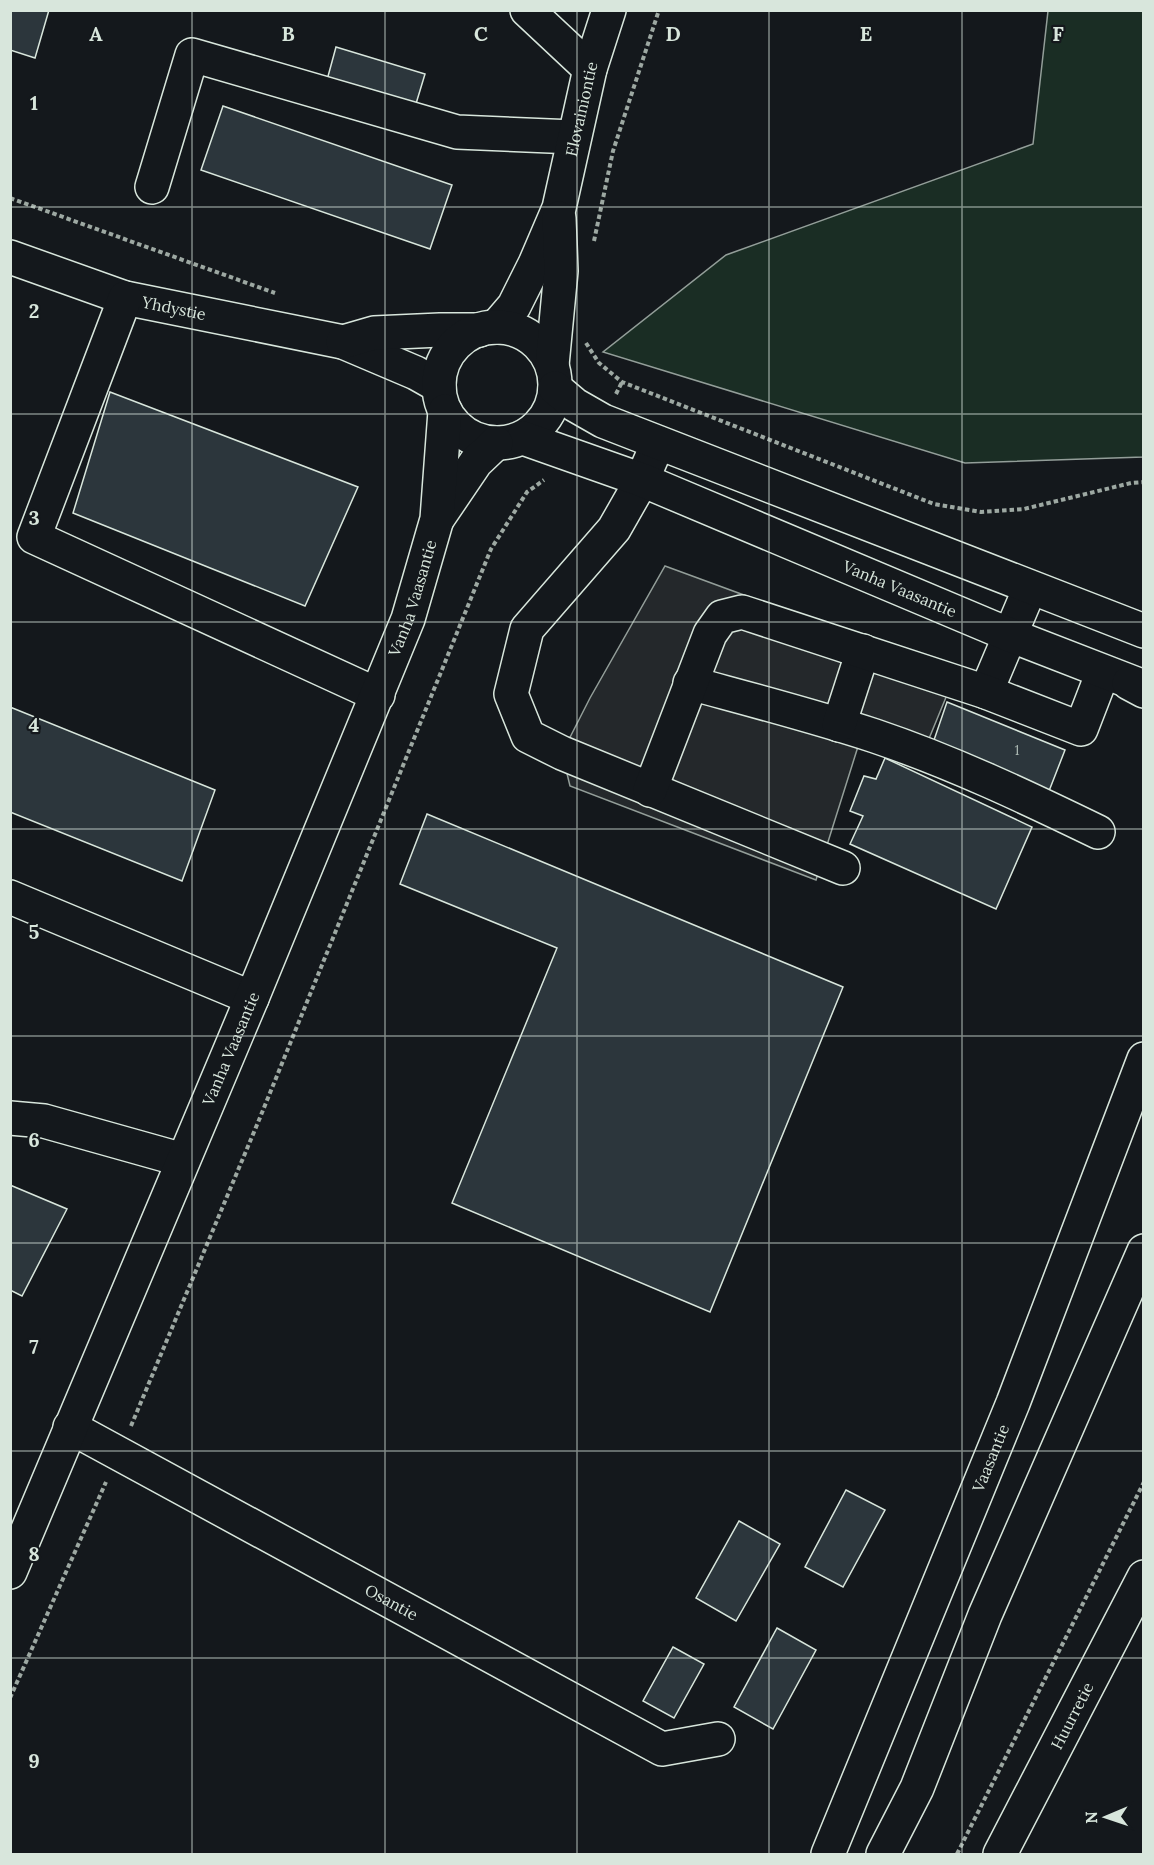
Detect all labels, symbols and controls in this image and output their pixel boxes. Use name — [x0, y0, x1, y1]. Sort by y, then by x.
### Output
text: A — [89, 21, 103, 46]
text: B — [281, 21, 295, 46]
text: C — [474, 21, 488, 46]
text: D — [665, 21, 681, 46]
text: E — [860, 21, 872, 46]
text: F — [1052, 21, 1064, 46]
street label: Elovainiontie — [561, 59, 602, 158]
text: 1 — [30, 90, 38, 115]
street label: Yhdystie — [139, 291, 208, 324]
text: 2 — [29, 298, 39, 323]
text: 3 — [28, 505, 40, 530]
street label: Vanha Vaasantie — [383, 537, 441, 660]
street label: Vanha Vaasantie — [839, 555, 960, 622]
text: 4 — [29, 712, 40, 737]
house number: 1 — [1014, 741, 1020, 759]
text: 5 — [29, 919, 40, 944]
street label: Vanha Vaasantie — [197, 989, 264, 1109]
text: 6 — [28, 1127, 40, 1152]
text: 7 — [29, 1334, 39, 1359]
street label: Vaasantie — [967, 1421, 1013, 1496]
text: 8 — [28, 1541, 40, 1566]
street label: Osantie — [362, 1579, 422, 1625]
street label: Huurretie — [1046, 1678, 1098, 1753]
text: 9 — [28, 1748, 40, 1773]
north arrow — [1076, 1787, 1136, 1847]
text: N — [1081, 1811, 1101, 1824]

